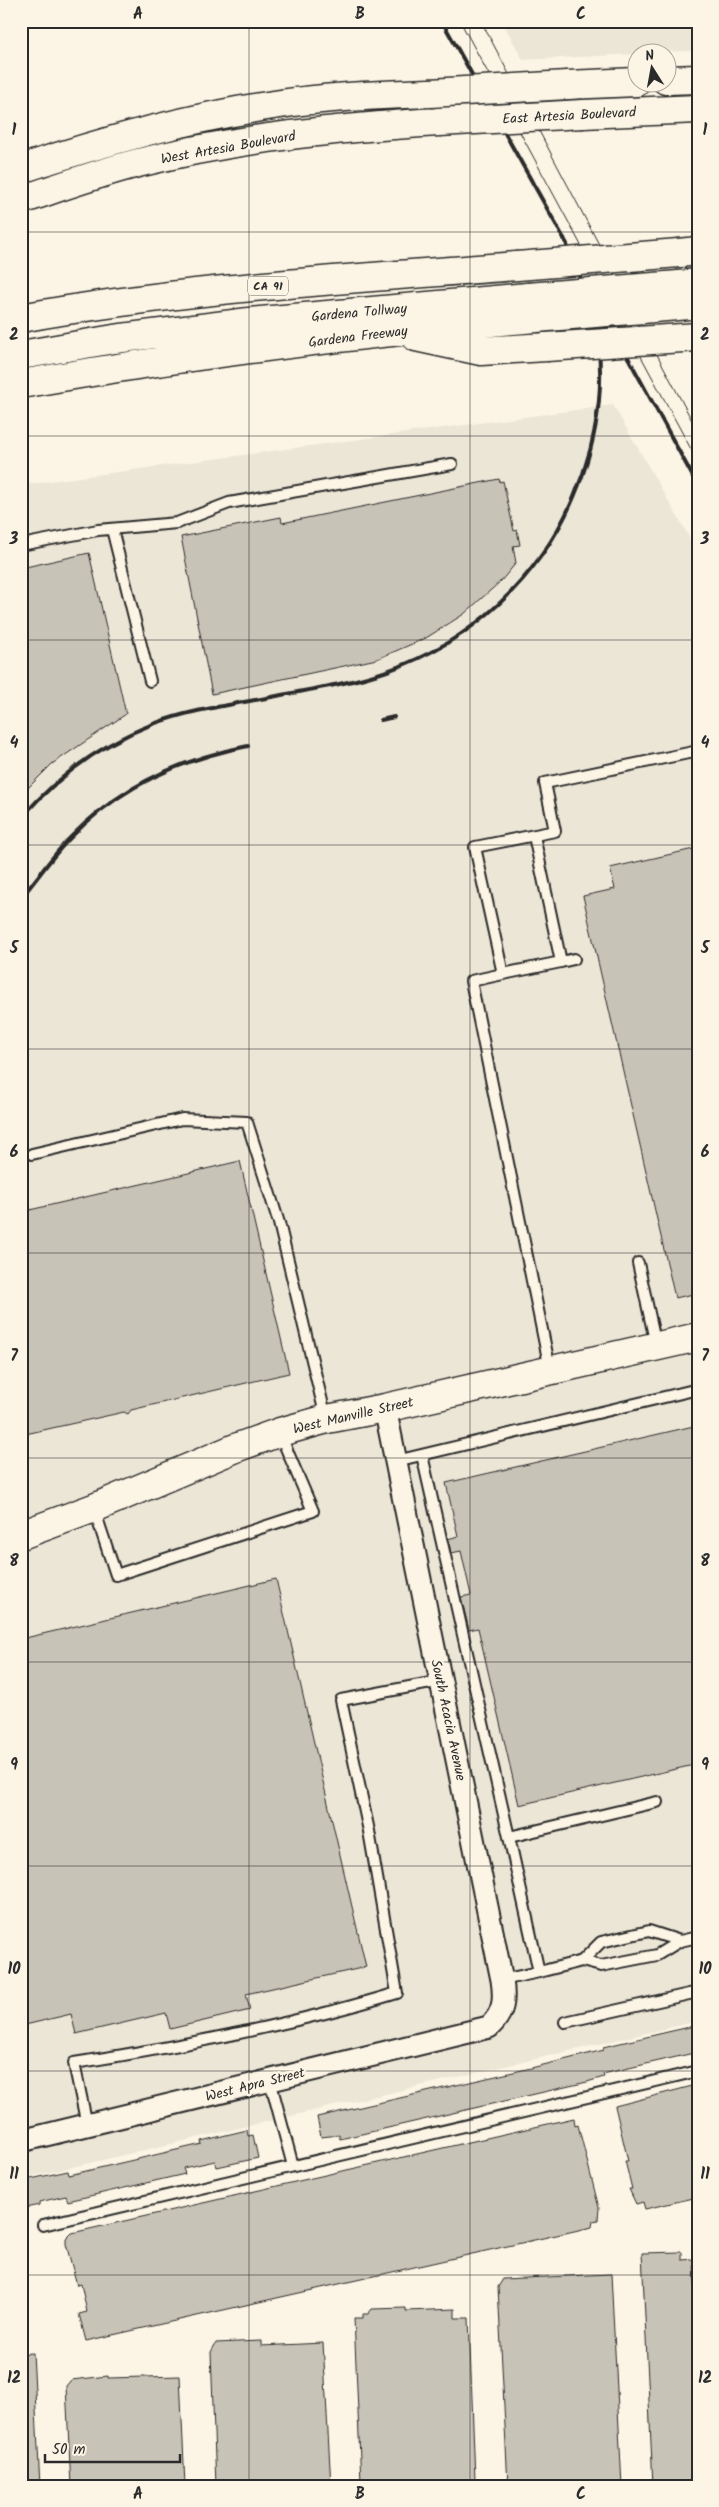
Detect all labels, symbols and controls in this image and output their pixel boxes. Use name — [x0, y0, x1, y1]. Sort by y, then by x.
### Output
text: A — [133, 2, 143, 27]
text: B — [355, 2, 365, 27]
text: C — [576, 2, 586, 27]
north arrow — [626, 42, 676, 92]
text: N — [643, 45, 656, 68]
street label: East Artesia Boulevard — [502, 101, 637, 130]
text: 1 — [12, 118, 17, 143]
text: 1 — [703, 118, 708, 143]
street label: West Artesia Boulevard — [159, 125, 298, 171]
road number: CA 91 — [248, 276, 288, 296]
street label: Gardena Tollway — [310, 298, 408, 328]
street label: Gardena Freeway — [307, 320, 409, 354]
text: 2 — [9, 323, 19, 348]
text: 2 — [700, 323, 710, 348]
text: 3 — [9, 527, 19, 552]
text: 3 — [700, 527, 710, 552]
text: 4 — [10, 731, 19, 756]
text: 4 — [701, 731, 710, 756]
text: 5 — [9, 936, 20, 961]
text: 5 — [700, 936, 711, 961]
text: 6 — [10, 1140, 19, 1165]
text: 6 — [701, 1140, 710, 1165]
text: 7 — [10, 1344, 18, 1369]
text: 7 — [701, 1344, 709, 1369]
street label: West Manville Street — [291, 1391, 416, 1441]
text: 8 — [9, 1549, 19, 1574]
text: 8 — [700, 1549, 710, 1574]
street label: South Acacia Avenue — [424, 1658, 472, 1783]
text: 9 — [10, 1753, 18, 1778]
text: 9 — [701, 1753, 709, 1778]
text: 10 — [7, 1957, 21, 1982]
text: 10 — [698, 1957, 712, 1982]
street label: West Apra Street — [203, 2062, 308, 2108]
text: 11 — [9, 2162, 19, 2187]
text: 11 — [700, 2162, 710, 2187]
text: 12 — [7, 2366, 21, 2391]
text: 12 — [698, 2366, 712, 2391]
scale bar — [45, 2432, 180, 2464]
text: 50 m — [52, 2438, 86, 2462]
text: A — [133, 2482, 143, 2507]
text: B — [355, 2482, 365, 2507]
text: C — [576, 2482, 586, 2507]

